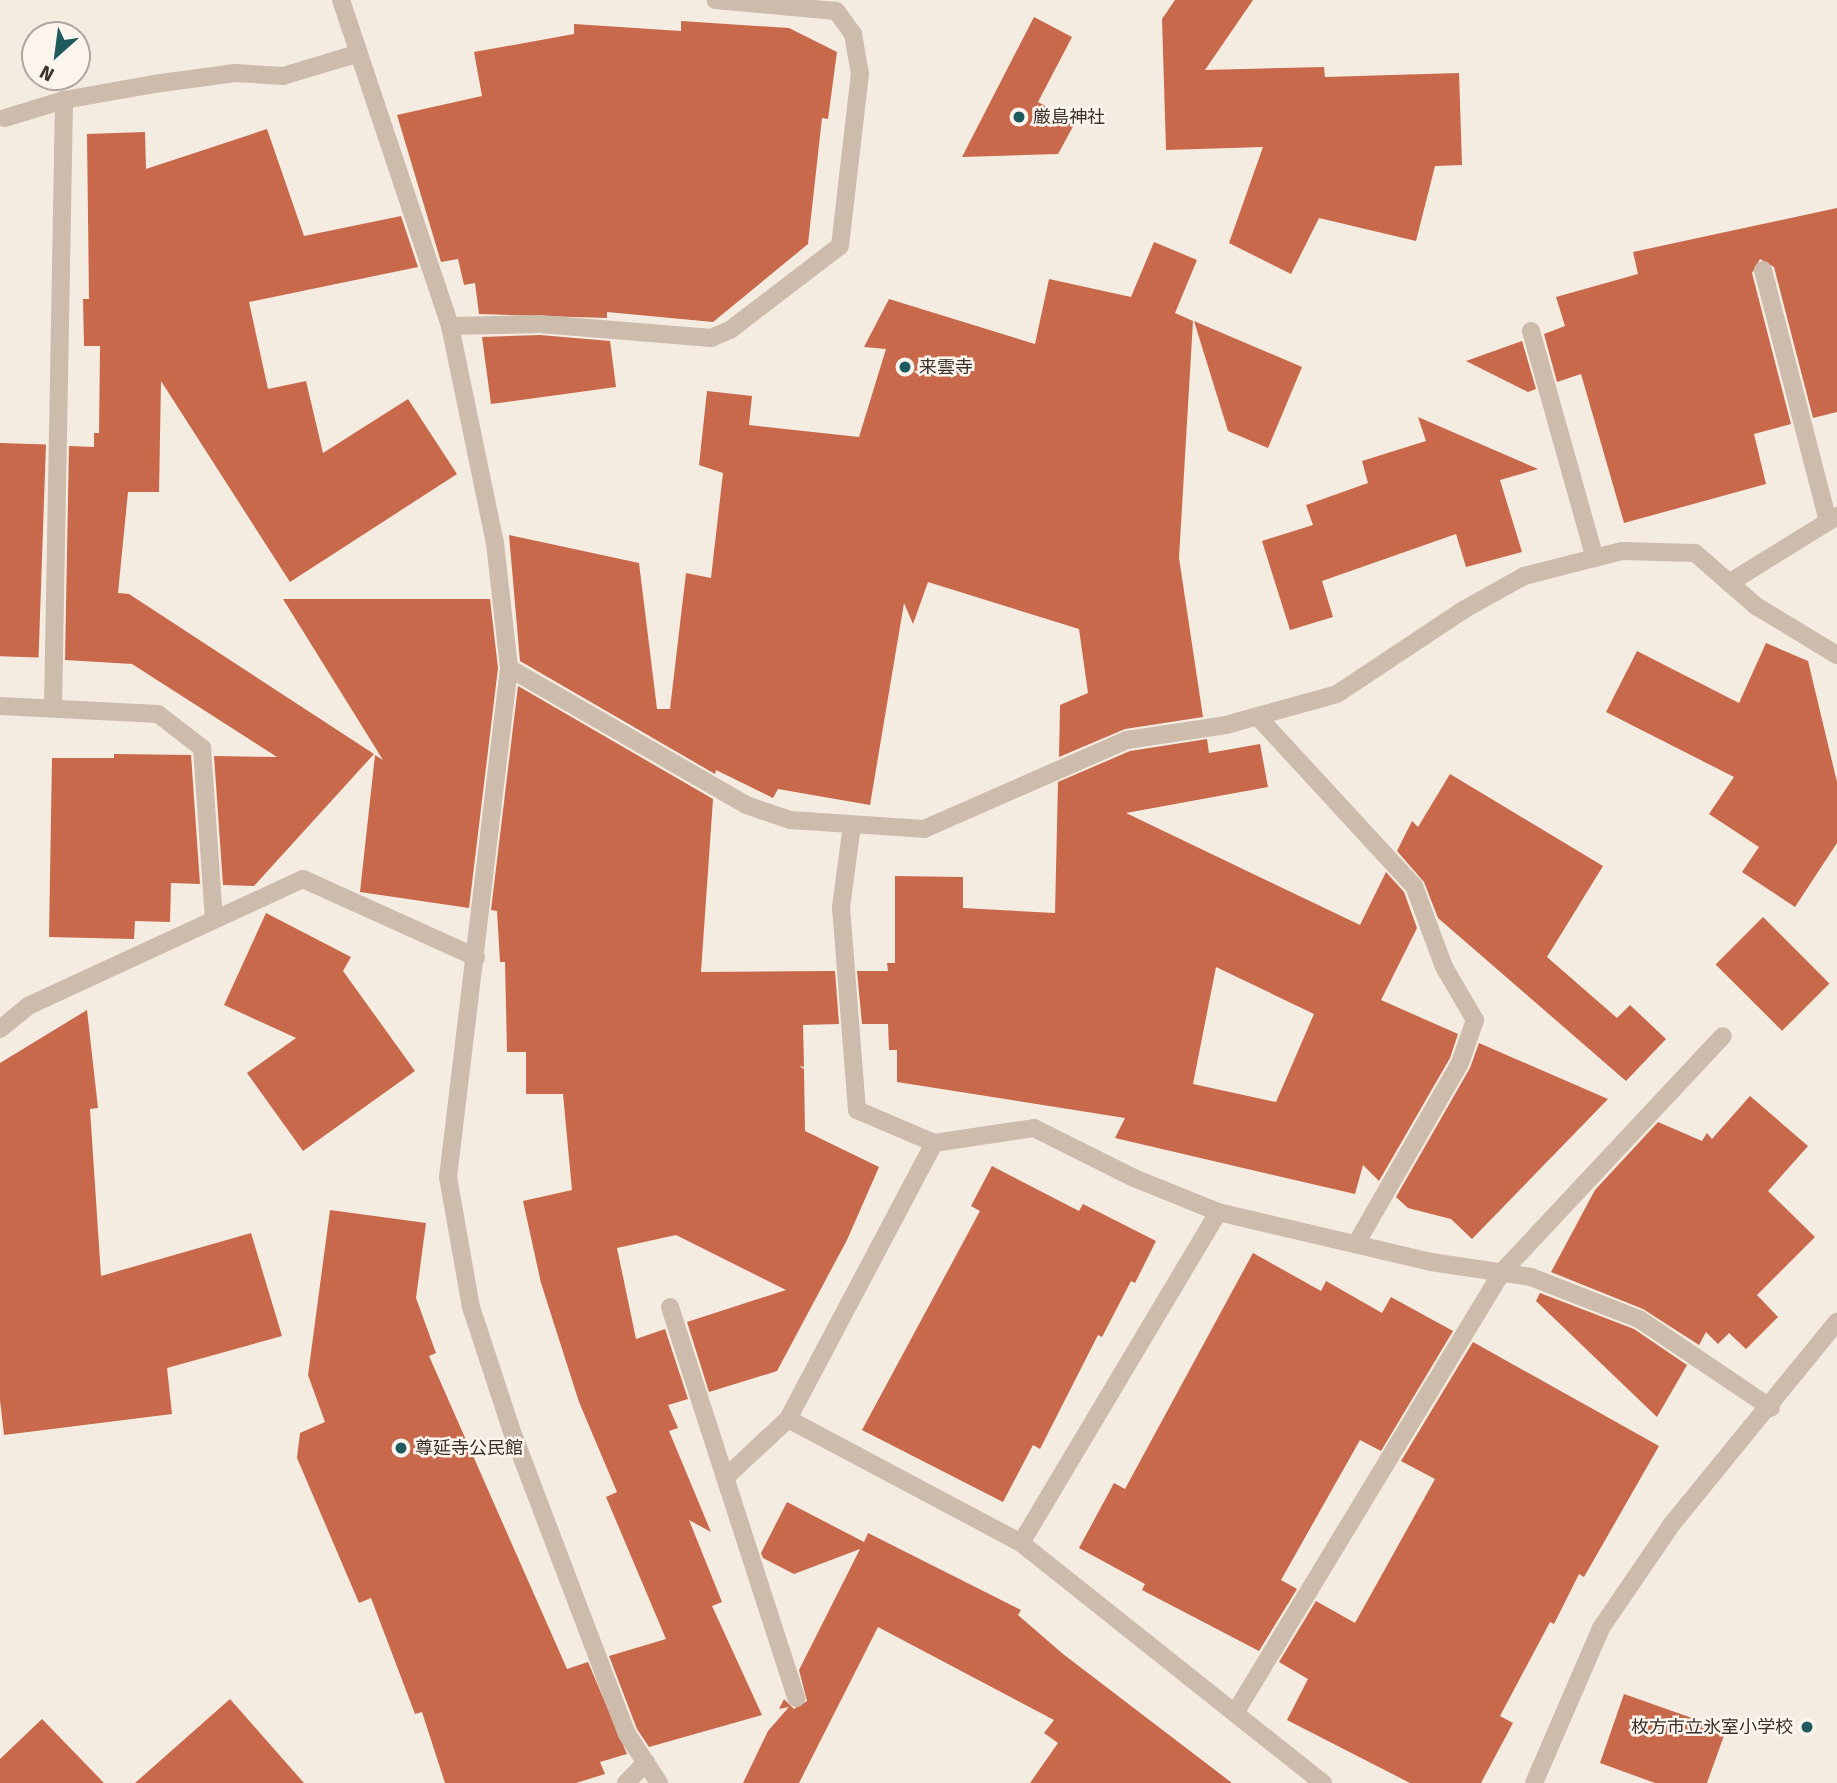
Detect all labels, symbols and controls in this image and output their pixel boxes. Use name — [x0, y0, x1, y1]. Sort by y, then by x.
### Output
north arrow — [21, 21, 91, 91]
text: N — [36, 60, 58, 86]
place label: 厳島神社 — [1033, 106, 1105, 128]
marker: 厳島神社 — [1011, 109, 1027, 125]
place label: 来雲寺 — [919, 356, 973, 378]
marker: 来雲寺 — [897, 359, 913, 375]
place label: 尊延寺公民館 — [415, 1437, 523, 1459]
marker: 尊延寺公民館 — [393, 1440, 409, 1456]
place label: 枚方市立氷室小学校 — [1631, 1716, 1793, 1738]
marker: 枚方市立氷室小学校 — [1799, 1719, 1815, 1735]

